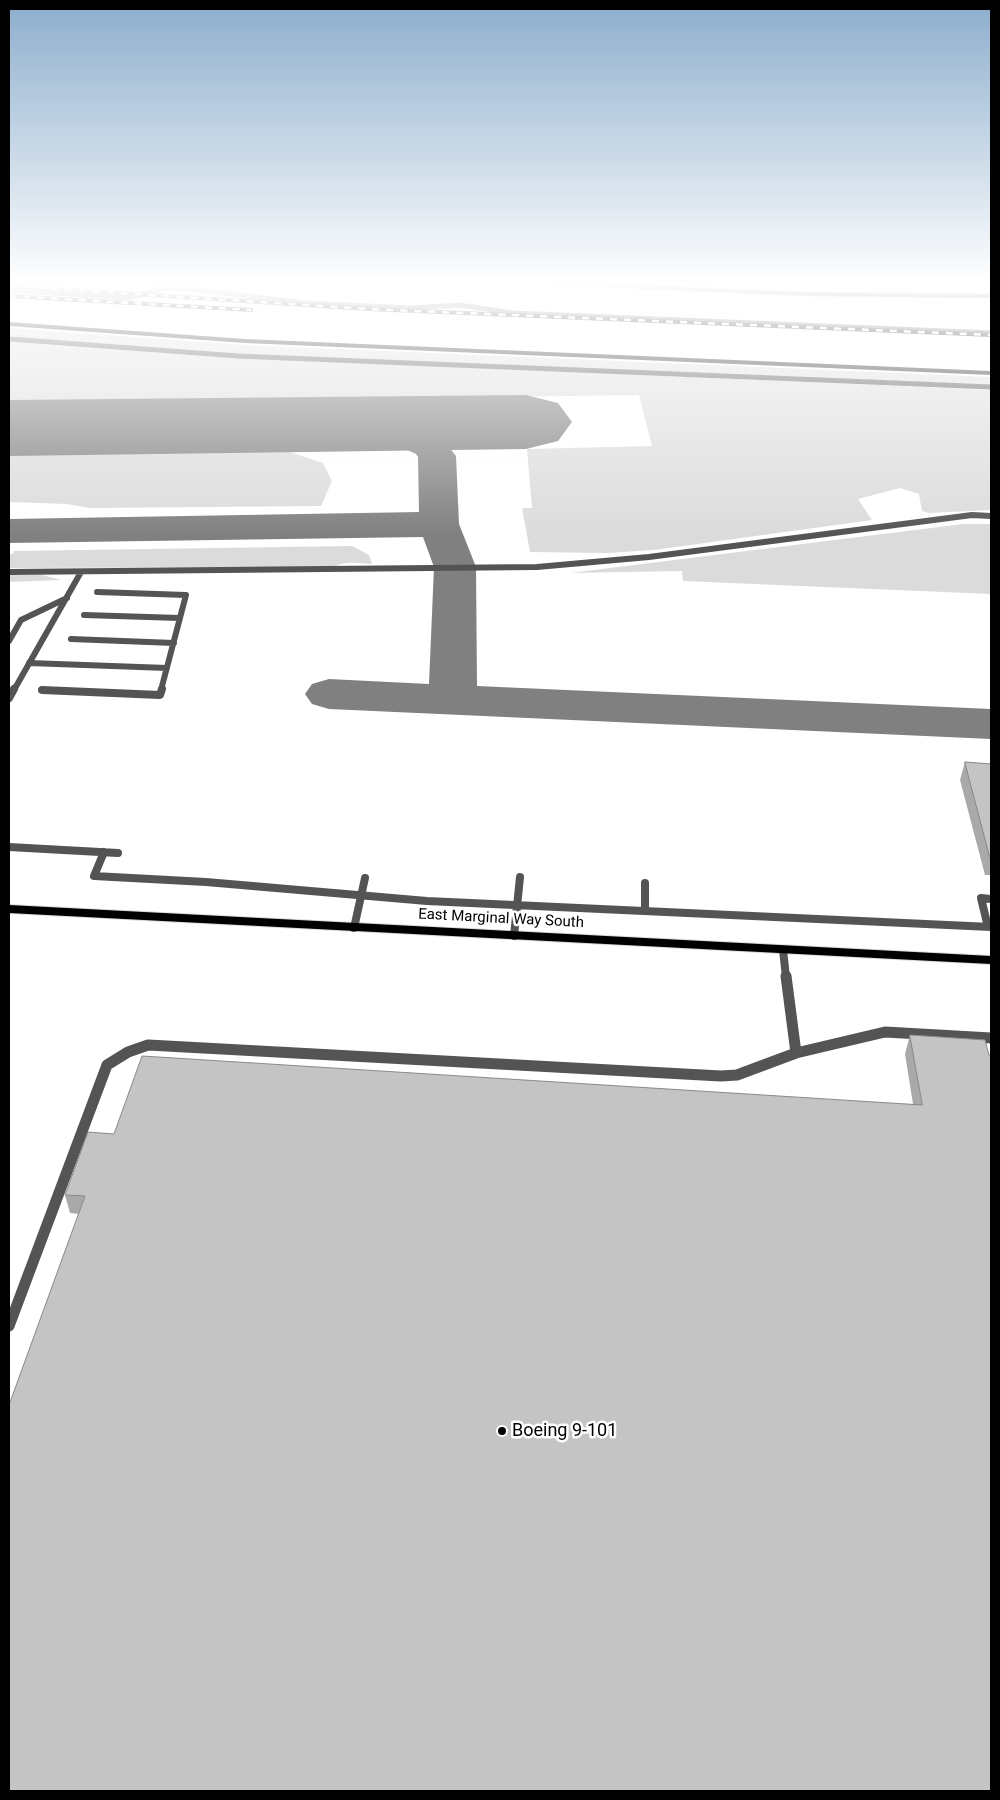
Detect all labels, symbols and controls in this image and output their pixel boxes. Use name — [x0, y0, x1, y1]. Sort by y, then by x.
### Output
street label: East Marginal Way South — [418, 906, 584, 932]
place label: Boeing 9-101 — [512, 1420, 617, 1442]
marker: Boeing 9-101 — [496, 1425, 508, 1437]

